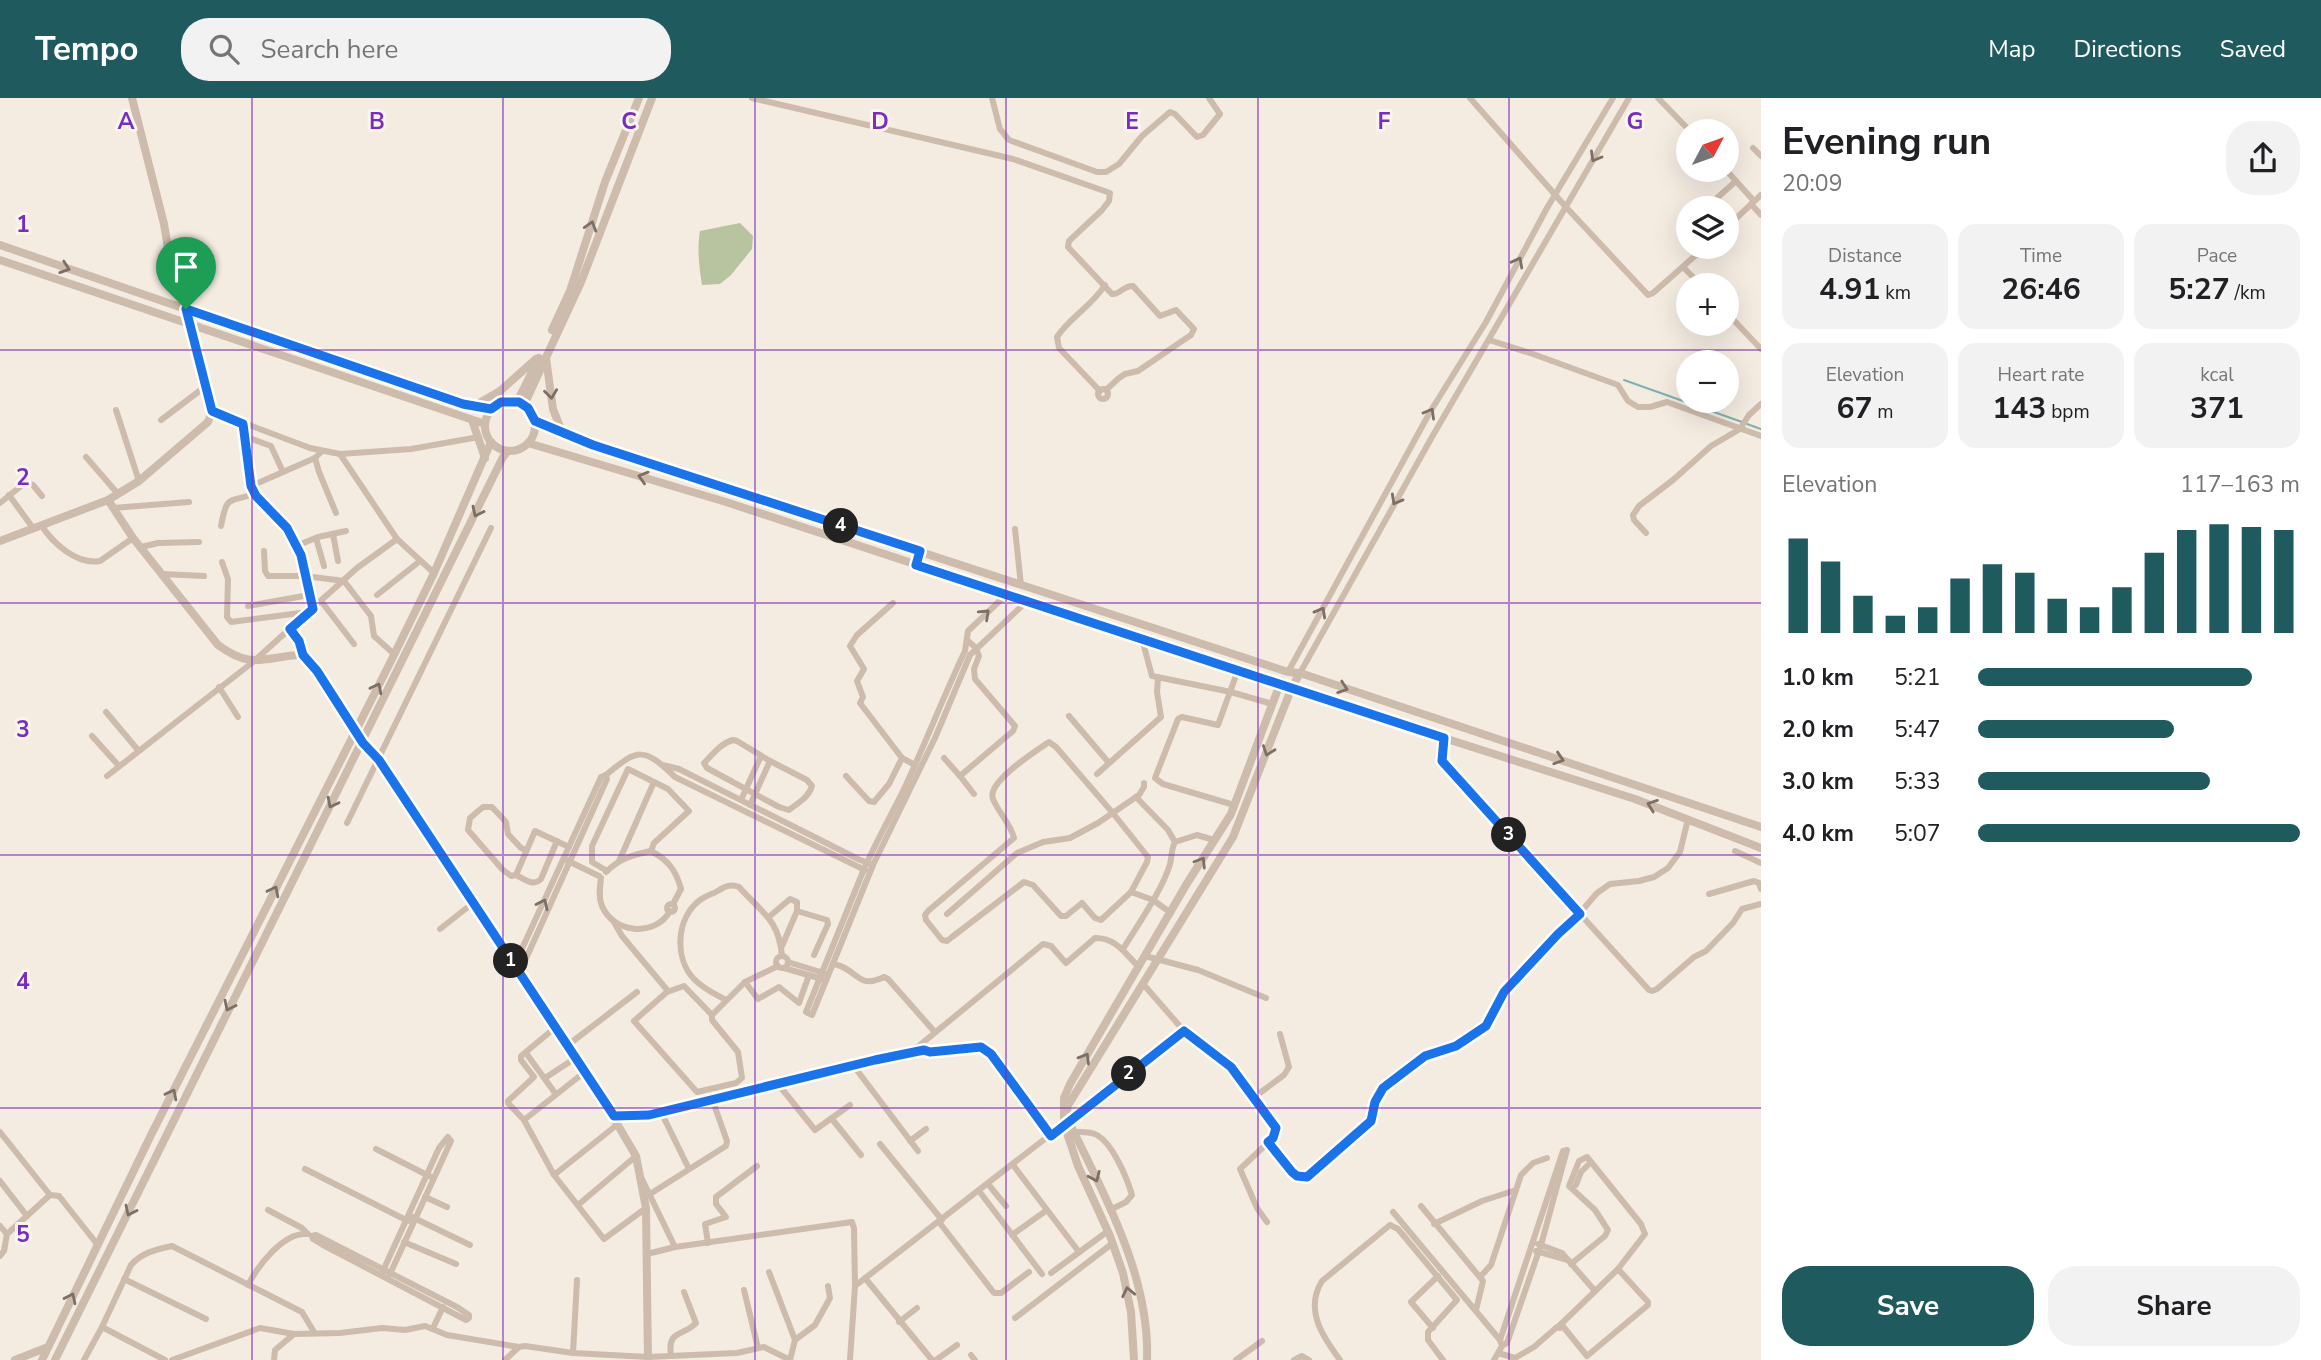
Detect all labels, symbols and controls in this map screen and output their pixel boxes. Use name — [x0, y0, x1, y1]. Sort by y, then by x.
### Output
search box — [181, 18, 671, 81]
text: Tempo — [35, 27, 139, 72]
icon: search — [205, 30, 243, 68]
text: Search here — [261, 32, 398, 67]
text: Map — [1988, 33, 2035, 65]
text: Directions — [2073, 33, 2182, 65]
text: Saved — [2220, 33, 2286, 65]
text: A — [117, 106, 135, 137]
text: B — [369, 106, 385, 137]
text: C — [621, 106, 637, 137]
text: D — [871, 106, 889, 137]
text: E — [1125, 106, 1139, 137]
text: F — [1378, 106, 1391, 137]
text: G — [1627, 106, 1643, 137]
text: Evening run — [1782, 116, 1991, 167]
north arrow — [1676, 119, 1740, 182]
map controls — [1676, 119, 1739, 413]
button: share — [2226, 121, 2300, 195]
one-way arrow — [1590, 149, 1603, 162]
text: 20:09 — [1782, 168, 1842, 199]
button: layers — [1676, 196, 1739, 259]
text: 1 — [16, 209, 30, 240]
one-way arrow — [582, 221, 597, 233]
pin — [156, 237, 216, 309]
text: Distance — [1828, 243, 1902, 269]
text: Time — [2020, 243, 2062, 269]
text: Pace — [2197, 243, 2237, 269]
icon: arrive — [167, 248, 205, 286]
one-way arrow — [1510, 257, 1524, 270]
one-way arrow — [58, 259, 70, 274]
text: 4.91 — [1819, 269, 1880, 310]
text: 26:46 — [2001, 269, 2081, 310]
text: 5:27 — [2168, 269, 2230, 310]
button: + — [1676, 273, 1739, 336]
text: km — [1880, 280, 1911, 306]
text: /km — [2230, 280, 2266, 306]
button: − — [1676, 350, 1739, 413]
text: Elevation — [1826, 362, 1904, 388]
text: Heart rate — [1998, 362, 2084, 388]
text: kcal — [2200, 362, 2234, 388]
text: 67 — [1836, 388, 1872, 429]
text: 143 — [1992, 388, 2046, 429]
text: 371 — [2190, 388, 2244, 429]
one-way arrow — [543, 389, 558, 400]
text: m — [1872, 399, 1894, 425]
text: bpm — [2046, 399, 2090, 425]
one-way arrow — [1422, 407, 1435, 420]
text: 2 — [16, 462, 30, 493]
text: Elevation — [1782, 469, 1877, 500]
text: 117–163 m — [2180, 469, 2300, 500]
one-way arrow — [637, 471, 649, 486]
one-way arrow — [1391, 493, 1404, 506]
one-way arrow — [472, 505, 486, 517]
pin: 4 — [824, 508, 858, 544]
text: 4 — [835, 512, 846, 538]
one-way arrow — [1313, 607, 1326, 619]
one-way arrow — [977, 610, 990, 623]
text: 1.0 km — [1782, 662, 1854, 693]
text: 5:21 — [1894, 662, 1941, 693]
one-way arrow — [1337, 680, 1349, 694]
one-way arrow — [368, 683, 382, 695]
text: 3 — [16, 714, 30, 745]
text: 2.0 km — [1782, 714, 1854, 745]
text: 5:47 — [1894, 714, 1941, 745]
one-way arrow — [1262, 744, 1276, 756]
one-way arrow — [1553, 751, 1565, 765]
text: 3.0 km — [1782, 766, 1854, 797]
text: 5:33 — [1894, 766, 1941, 797]
one-way arrow — [326, 796, 340, 808]
one-way arrow — [1646, 800, 1658, 814]
pin: 3 — [1492, 818, 1526, 852]
text: 4.0 km — [1782, 818, 1854, 849]
text: 5:07 — [1894, 818, 1941, 849]
text: 3 — [1503, 821, 1514, 847]
one-way arrow — [1192, 856, 1205, 869]
one-way arrow — [266, 886, 280, 898]
one-way arrow — [534, 899, 548, 911]
pin: 1 — [494, 944, 528, 978]
text: 1 — [505, 947, 516, 973]
text: 4 — [16, 966, 30, 997]
one-way arrow — [224, 999, 238, 1011]
one-way arrow — [1077, 1052, 1090, 1065]
pin: 2 — [1112, 1056, 1146, 1091]
text: 2 — [1123, 1060, 1134, 1086]
one-way arrow — [163, 1089, 177, 1101]
one-way arrow — [1087, 1170, 1101, 1183]
one-way arrow — [124, 1204, 138, 1216]
text: 5 — [16, 1219, 30, 1250]
button: Save — [1782, 1266, 2034, 1346]
button: Share — [2048, 1266, 2300, 1346]
one-way arrow — [1121, 1286, 1136, 1298]
one-way arrow — [63, 1293, 77, 1306]

